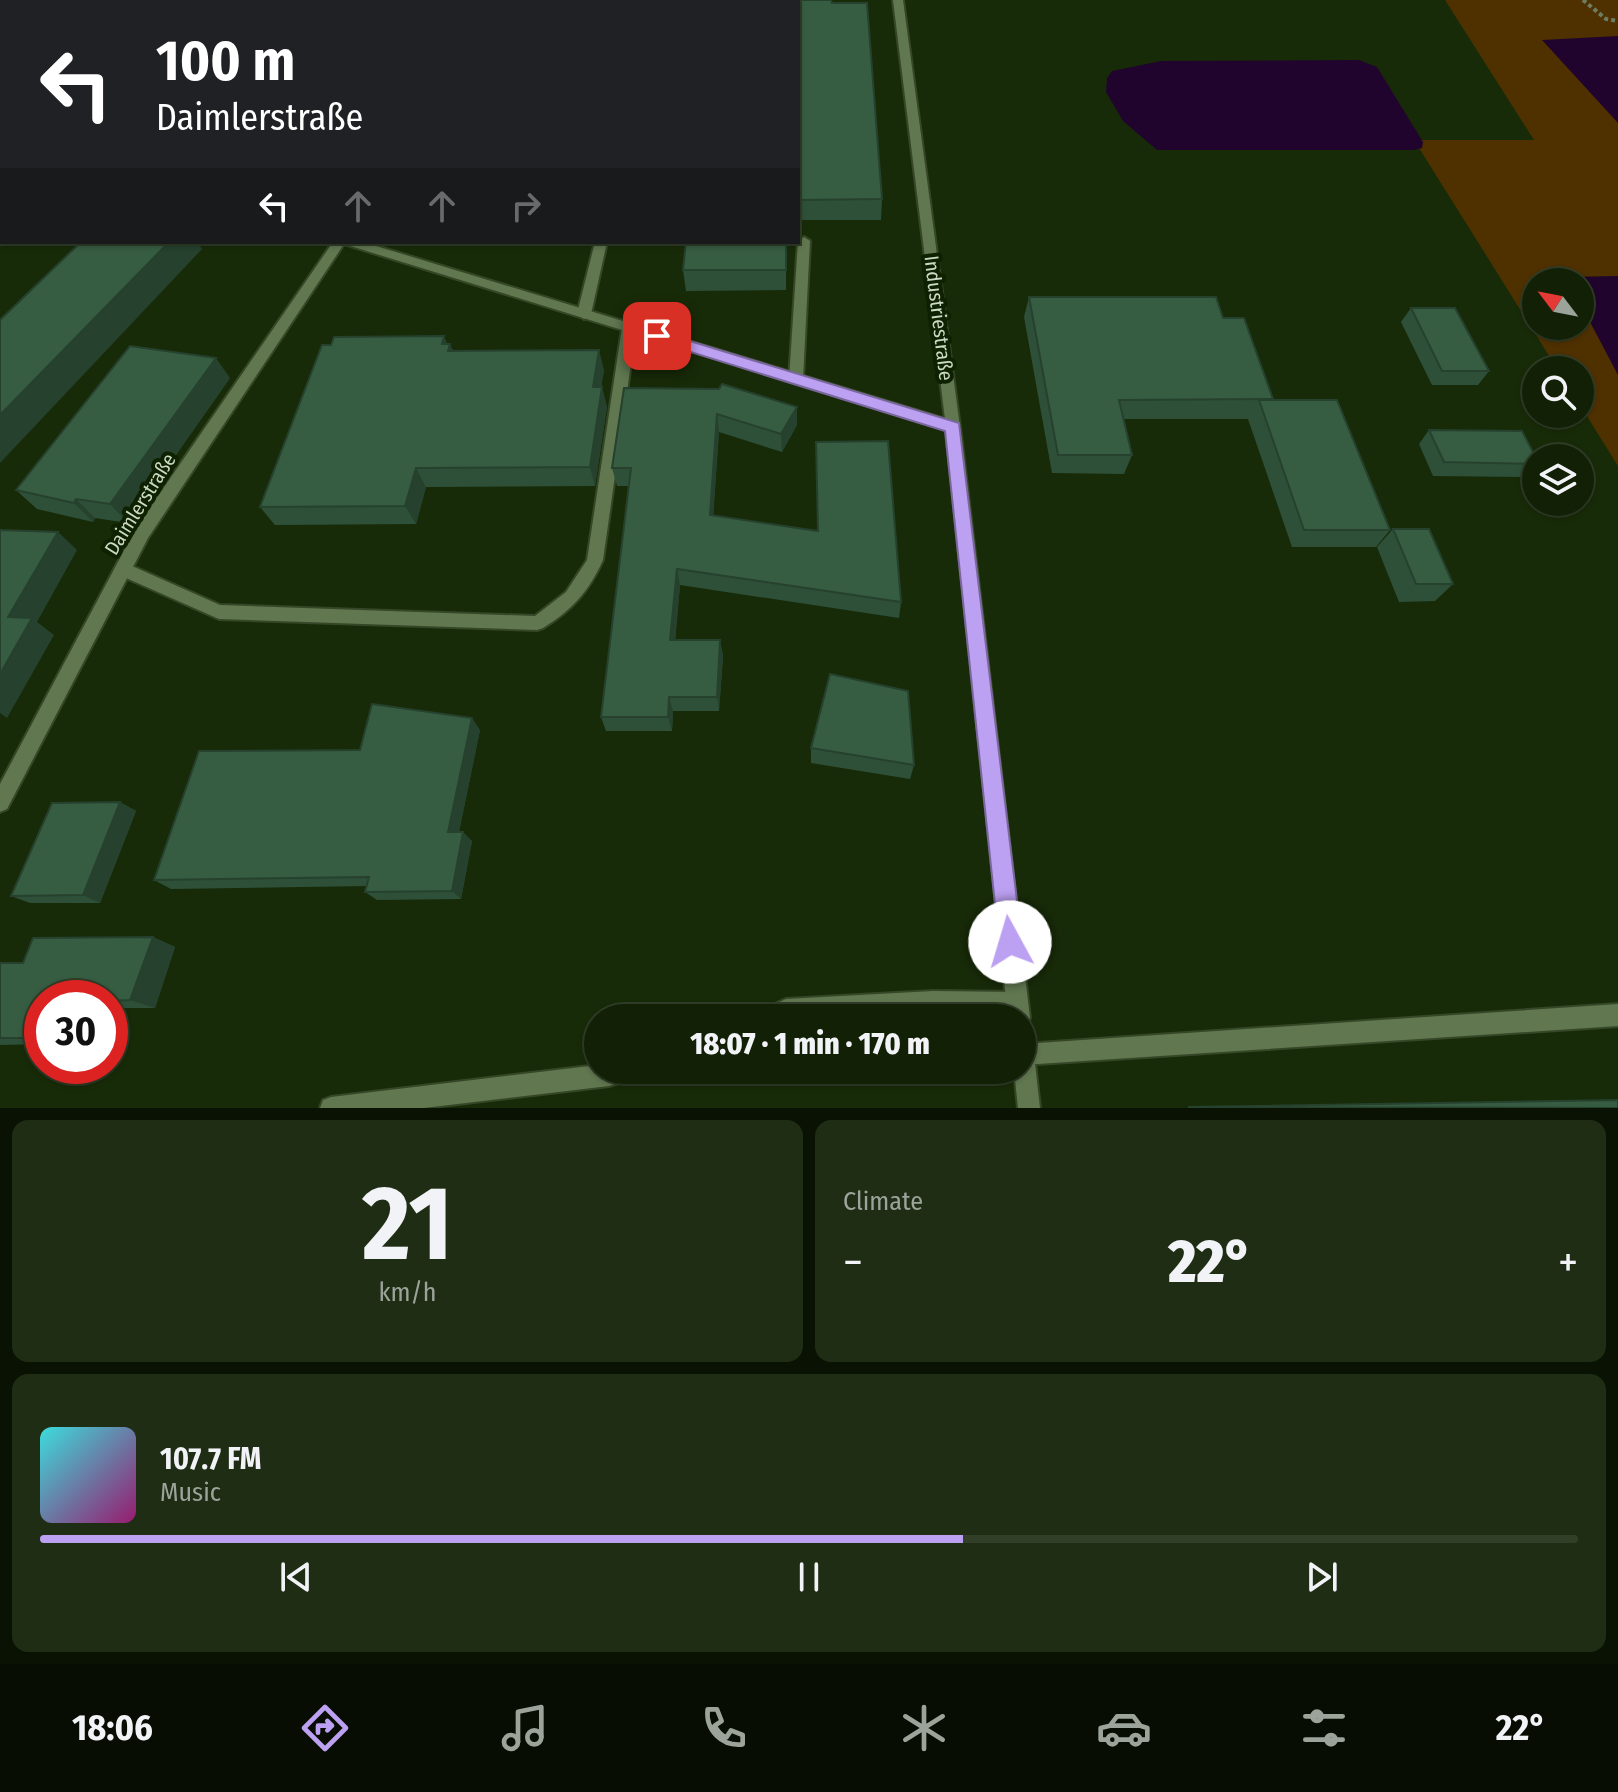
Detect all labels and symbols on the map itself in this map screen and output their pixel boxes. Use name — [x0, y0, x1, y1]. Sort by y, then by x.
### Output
street label: Industriestraße — [919, 254, 959, 382]
north arrow — [1522, 268, 1594, 340]
pin — [623, 302, 691, 370]
street label: Daimlerstraße — [99, 449, 181, 559]
position arrow — [968, 900, 1052, 984]
speed limit sign: 30 — [24, 980, 128, 1084]

